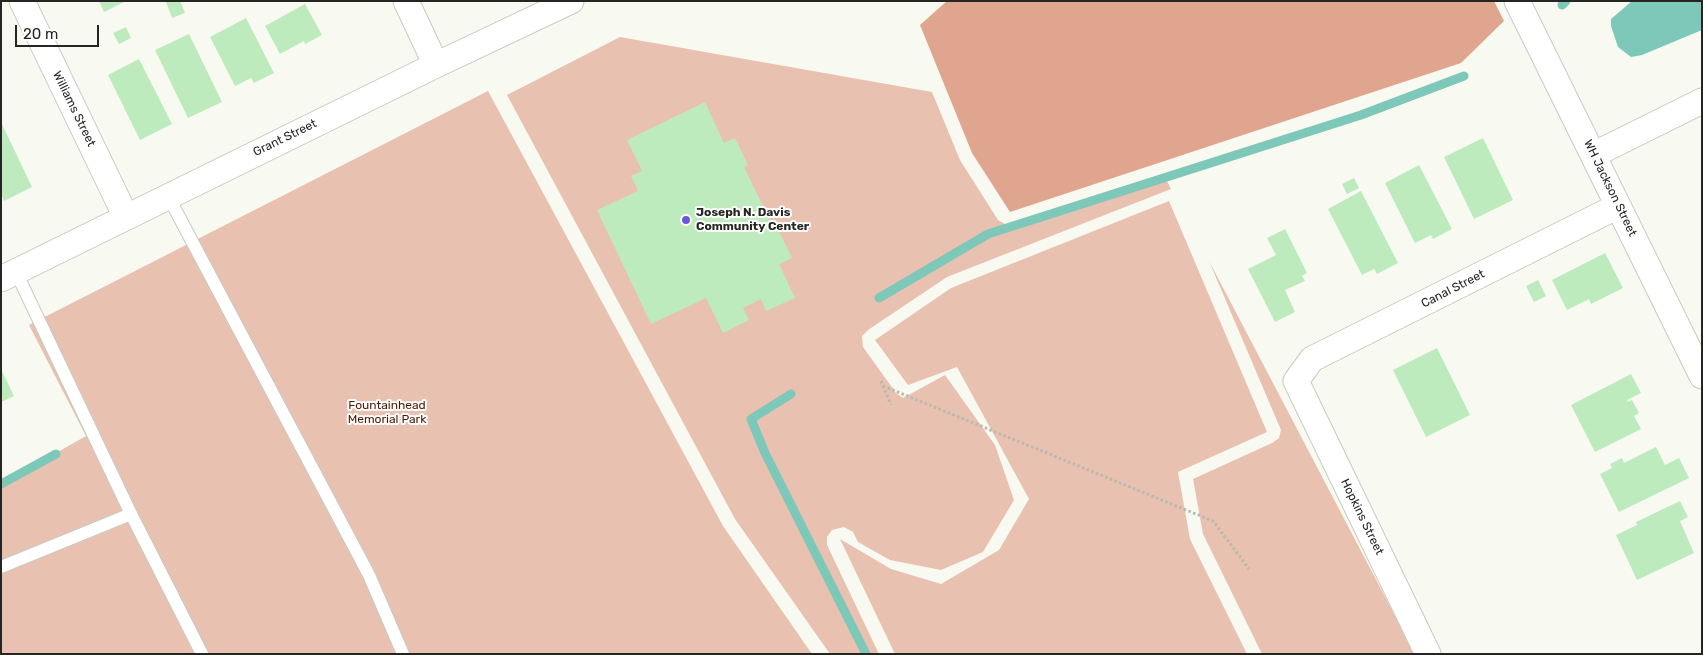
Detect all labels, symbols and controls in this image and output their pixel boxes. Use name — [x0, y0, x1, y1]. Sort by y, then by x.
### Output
scale bar — [18, 15, 101, 47]
text: 20 m — [23, 25, 58, 43]
street label: Williams Street — [49, 69, 99, 149]
street label: Grant Street — [251, 116, 319, 160]
street label: WH Jackson Street — [1580, 137, 1640, 239]
place label: Joseph N. Davis Community Center — [696, 206, 809, 234]
marker: Joseph N. Davis Community Center — [680, 214, 692, 226]
street label: Canal Street — [1419, 267, 1487, 311]
park label: Fountainhead Memorial Park — [348, 399, 426, 427]
street label: Hopkins Street — [1337, 477, 1387, 557]

